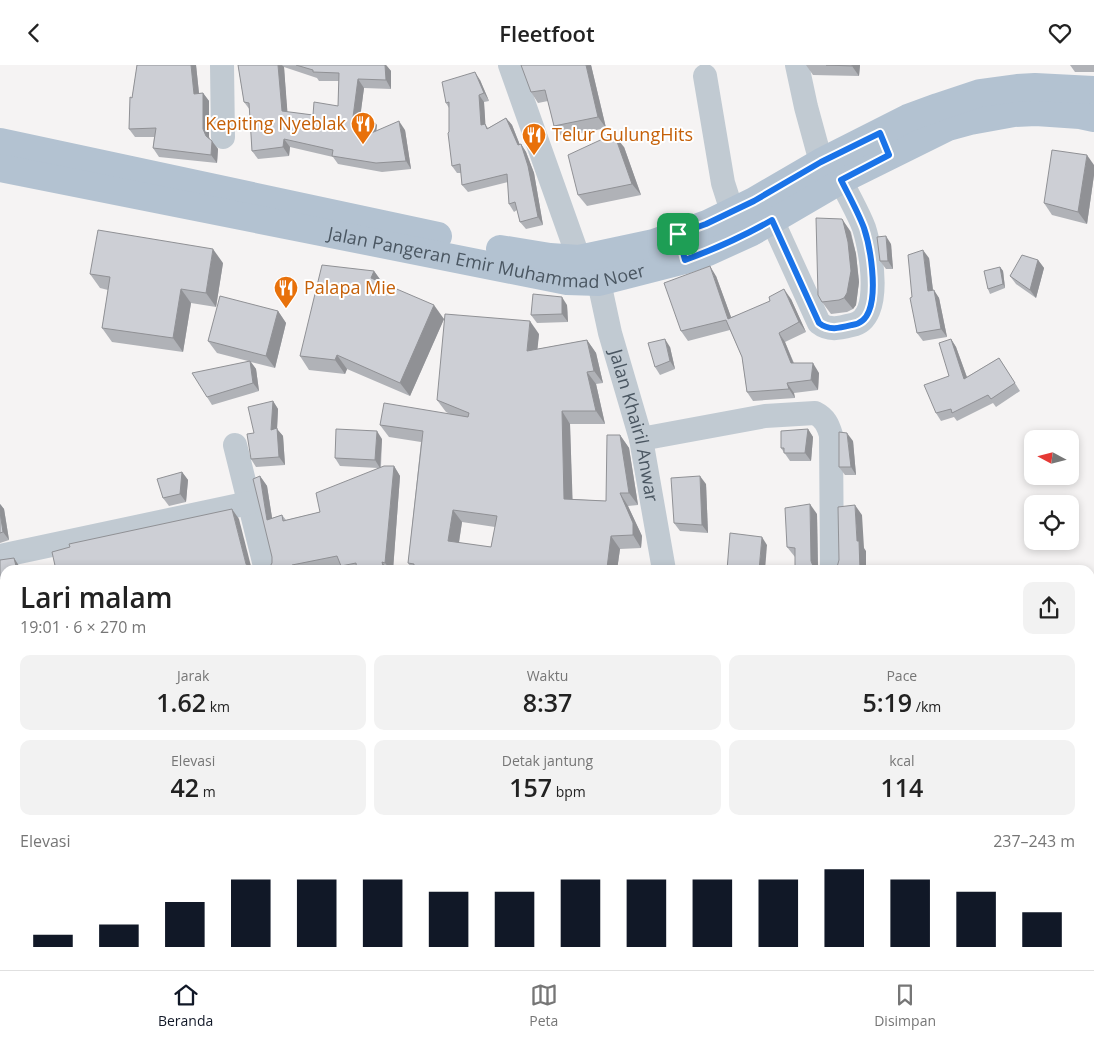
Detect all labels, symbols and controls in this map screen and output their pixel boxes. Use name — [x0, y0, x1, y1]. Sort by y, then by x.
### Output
text: Fleetfoot — [499, 18, 595, 48]
icon: back — [20, 19, 48, 47]
icon: heart — [1046, 19, 1074, 47]
place label: Kepiting Nyeblak — [205, 111, 347, 135]
restaurant icon: Kepiting Nyeblak — [350, 111, 376, 145]
restaurant icon: Telur GulungHits — [521, 122, 547, 156]
place label: Telur GulungHits — [552, 122, 693, 146]
pin — [657, 213, 699, 255]
street label: Jalan Pangeran Emir Muhammad Noer — [324, 220, 648, 293]
icon: arrive — [664, 220, 692, 248]
restaurant icon: Palapa Mie — [273, 275, 299, 309]
place label: Palapa Mie — [304, 275, 396, 299]
street label: Jalan Khairil Anwar — [604, 344, 665, 504]
north arrow — [1024, 430, 1079, 485]
map controls — [1024, 430, 1079, 550]
button: locate — [1024, 495, 1079, 550]
text: Lari malam — [20, 578, 172, 616]
button: share — [1023, 582, 1075, 634]
text: 19:01 · 6 × 270 m — [20, 616, 146, 638]
text: Jarak — [177, 666, 209, 685]
text: Waktu — [527, 666, 568, 685]
text: Pace — [886, 666, 917, 685]
text: 1.62 — [156, 685, 206, 719]
text: 8:37 — [523, 685, 572, 719]
text: 5:19 — [862, 685, 912, 719]
text: km — [206, 697, 230, 716]
text: /km — [912, 697, 941, 716]
text: Elevasi — [171, 751, 215, 770]
text: Detak jantung — [502, 751, 593, 770]
text: kcal — [889, 751, 915, 770]
text: 42 — [171, 770, 199, 804]
text: 157 — [509, 770, 552, 804]
text: 114 — [880, 770, 923, 804]
text: m — [199, 782, 216, 801]
text: bpm — [552, 782, 586, 801]
text: Elevasi — [20, 830, 70, 852]
text: 237–243 m — [993, 830, 1075, 852]
tab: Beranda — [158, 981, 213, 1030]
tab: Peta — [529, 981, 558, 1030]
tab: Disimpan — [874, 981, 936, 1030]

